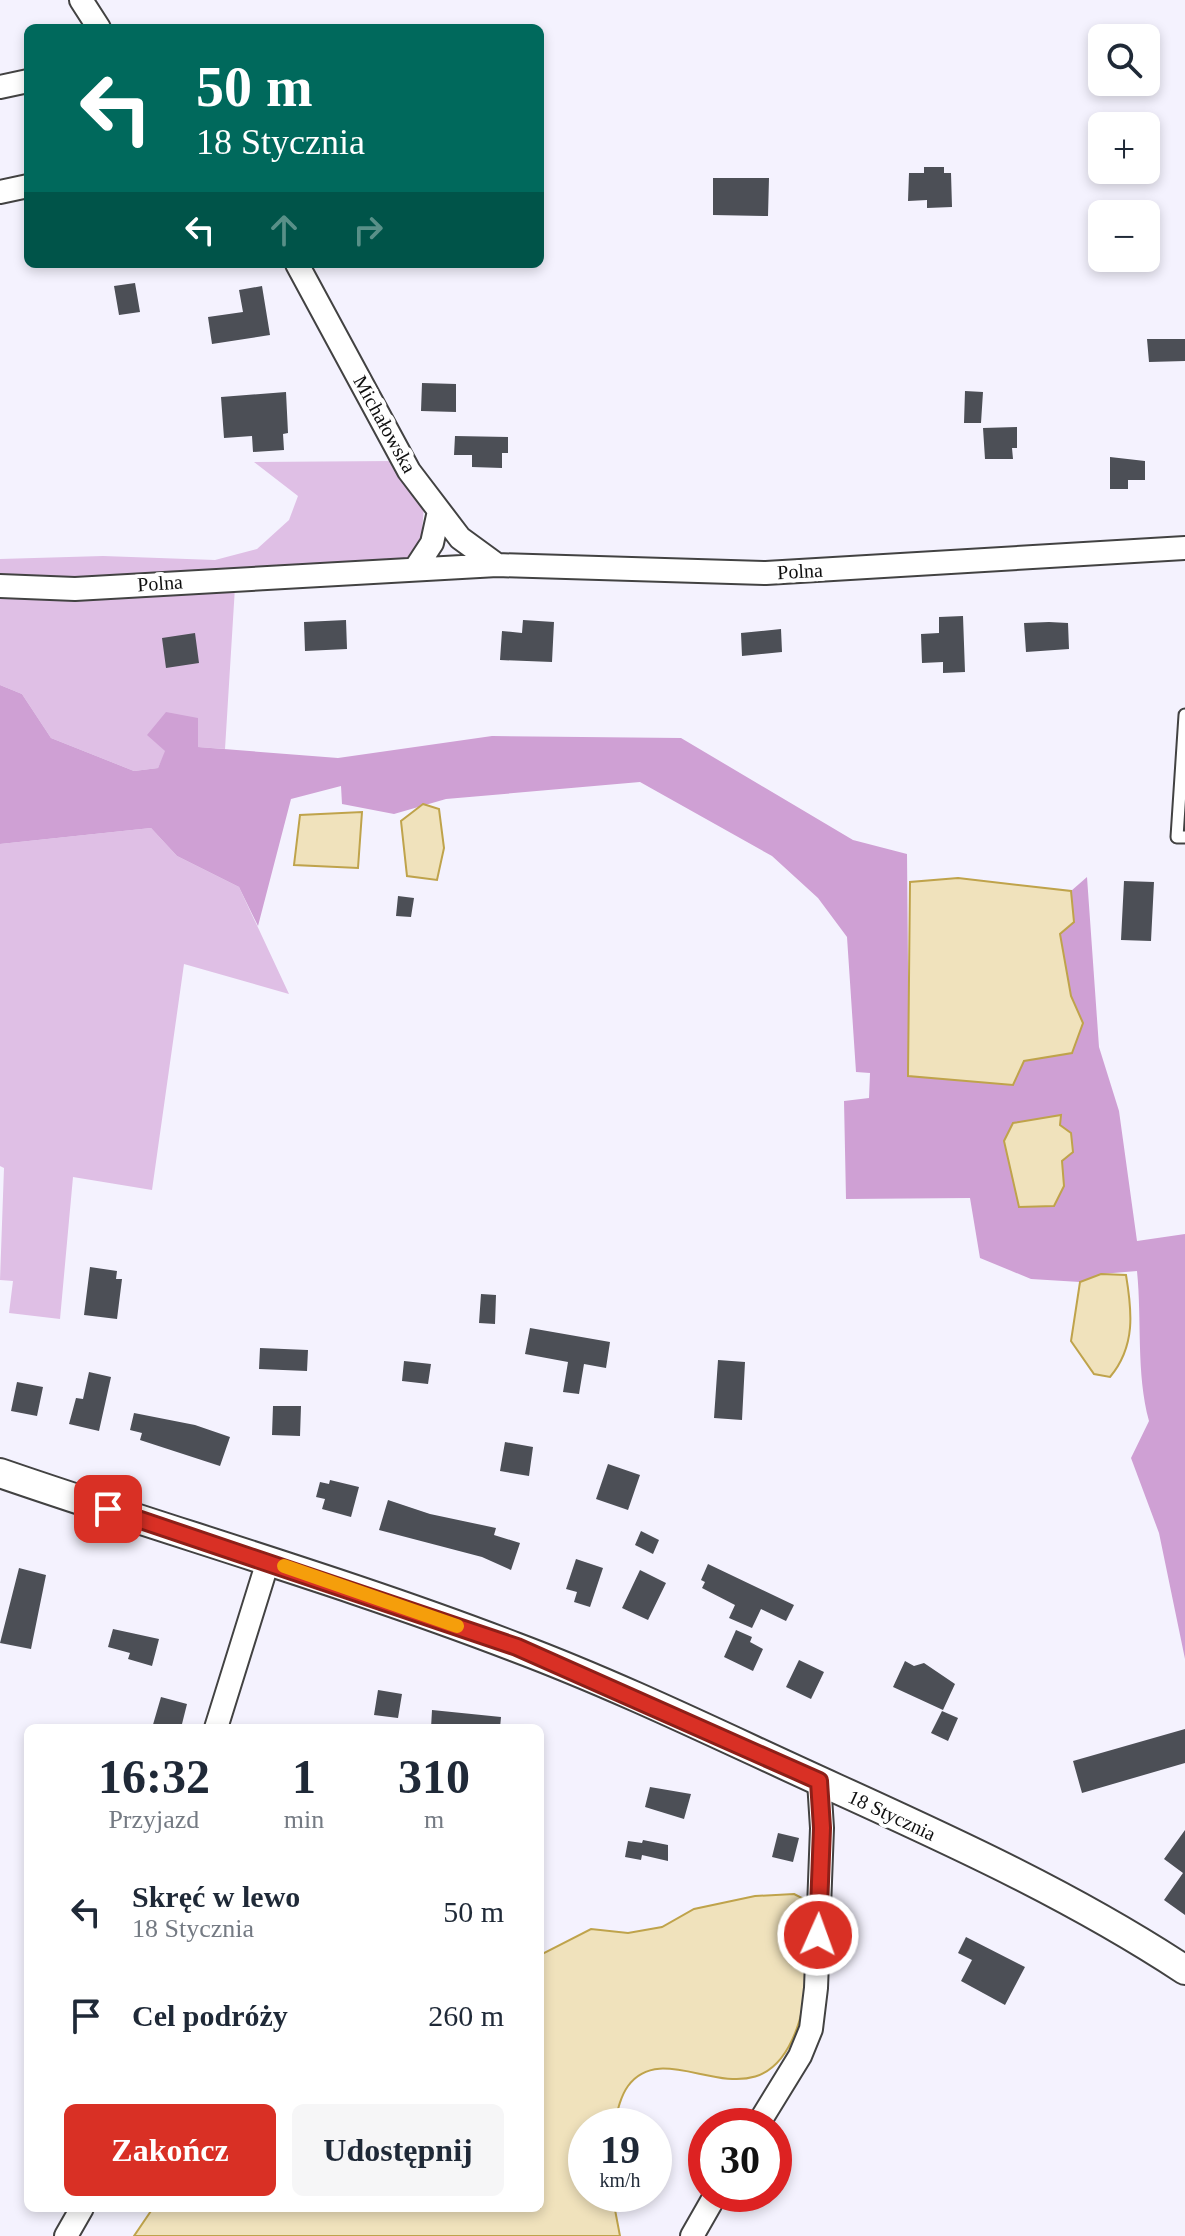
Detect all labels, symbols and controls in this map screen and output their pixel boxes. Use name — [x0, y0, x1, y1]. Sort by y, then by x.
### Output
map controls — [1088, 24, 1160, 272]
button: search — [1088, 24, 1160, 96]
icon: left — [64, 56, 168, 160]
text: 50 m — [196, 56, 313, 118]
button: + — [1088, 112, 1160, 184]
text: 18 Stycznia — [196, 122, 365, 162]
button: − — [1088, 200, 1160, 272]
icon: left — [178, 208, 222, 252]
icon: ahead — [262, 208, 306, 252]
icon: right — [346, 208, 390, 252]
street label: Michałowska — [349, 372, 421, 477]
street label: Polna — [777, 559, 823, 583]
street label: Polna — [137, 570, 184, 596]
pin — [74, 1475, 142, 1543]
icon: arrive — [86, 1487, 130, 1531]
text: 16:32 — [98, 1750, 210, 1803]
text: 1 — [292, 1750, 316, 1803]
text: 310 — [398, 1750, 470, 1803]
street label: 18 Stycznia — [844, 1785, 939, 1846]
text: Przyjazd — [108, 1805, 199, 1834]
text: min — [284, 1805, 324, 1834]
text: m — [424, 1805, 444, 1834]
text: Skręć w lewo — [132, 1880, 300, 1913]
icon: left — [64, 1890, 108, 1934]
position arrow — [776, 1893, 860, 1977]
text: 50 m — [443, 1895, 504, 1928]
text: 18 Stycznia — [132, 1914, 254, 1943]
icon: arrive — [64, 1994, 108, 2038]
text: Cel podróży — [132, 1999, 288, 2032]
text: 260 m — [428, 1999, 504, 2032]
button: Zakończ — [64, 2104, 276, 2196]
button: Udostępnij — [292, 2104, 504, 2196]
speed limit sign: 30 — [688, 2108, 792, 2212]
text: 19 — [600, 2127, 640, 2172]
text: km/h — [599, 2169, 641, 2191]

